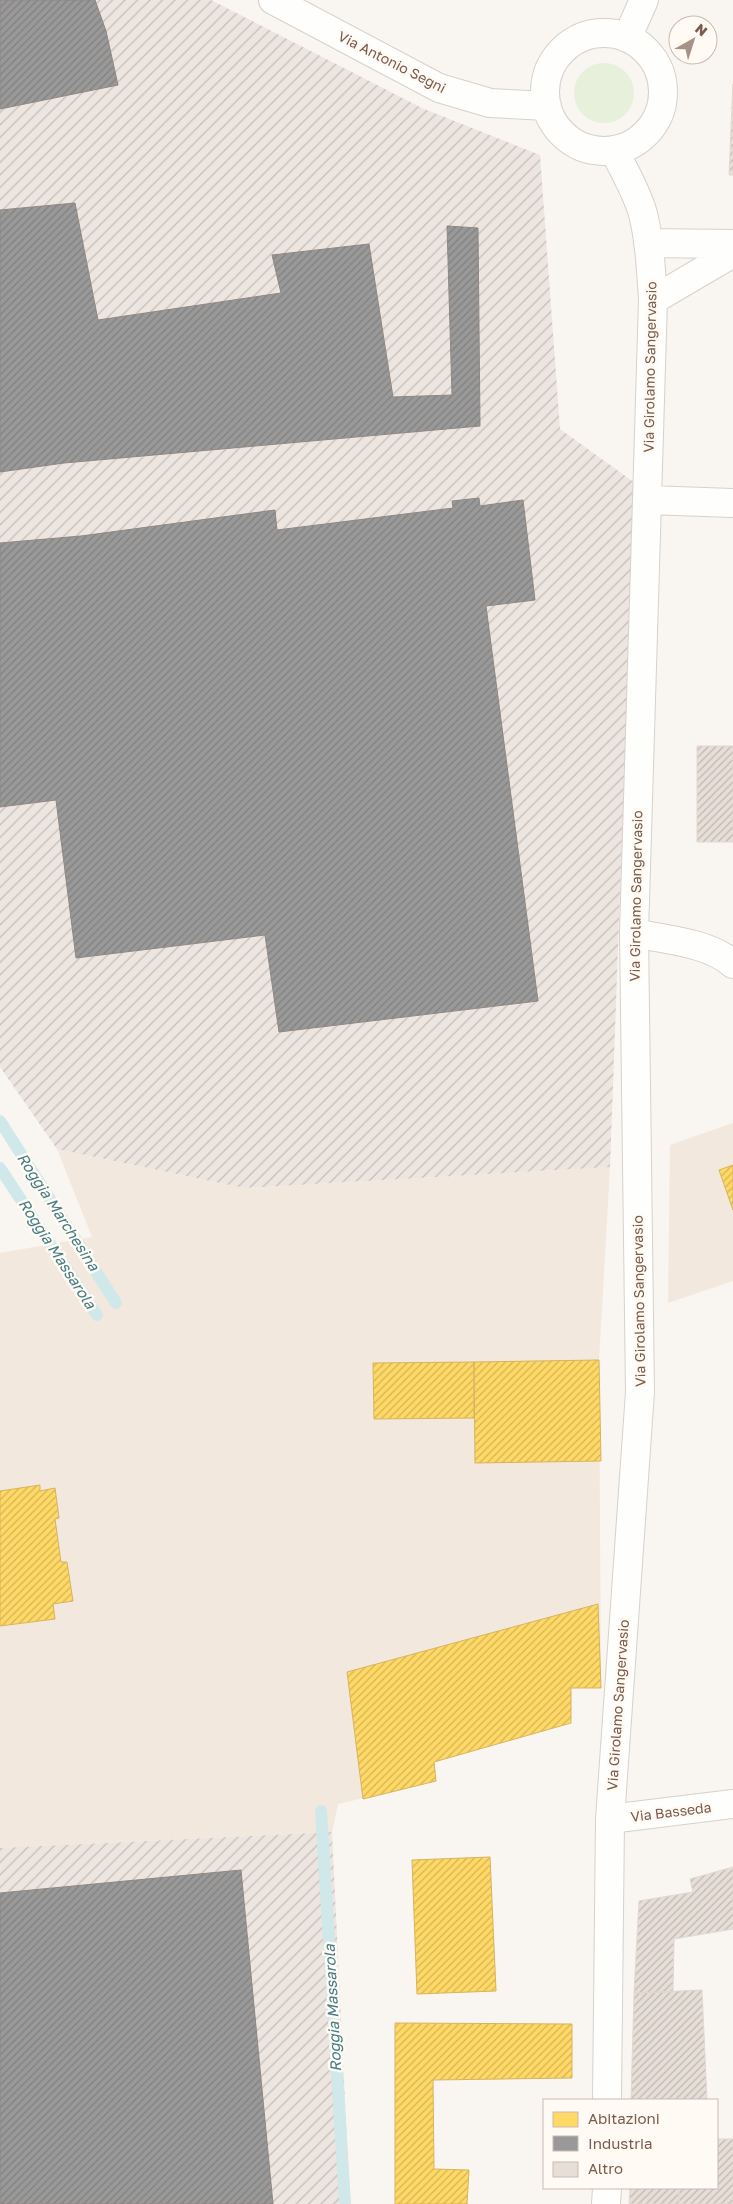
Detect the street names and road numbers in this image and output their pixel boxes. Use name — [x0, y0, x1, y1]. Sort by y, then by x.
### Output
street label: Via Antonio Segni — [335, 27, 449, 96]
street label: Via Girolamo Sangervasio — [640, 281, 659, 453]
street label: Via Girolamo Sangervasio — [626, 810, 645, 982]
street label: Via Girolamo Sangervasio — [629, 1215, 648, 1387]
street label: Via Girolamo Sangervasio — [603, 1619, 632, 1791]
street label: Via Basseda — [630, 1798, 712, 1825]

